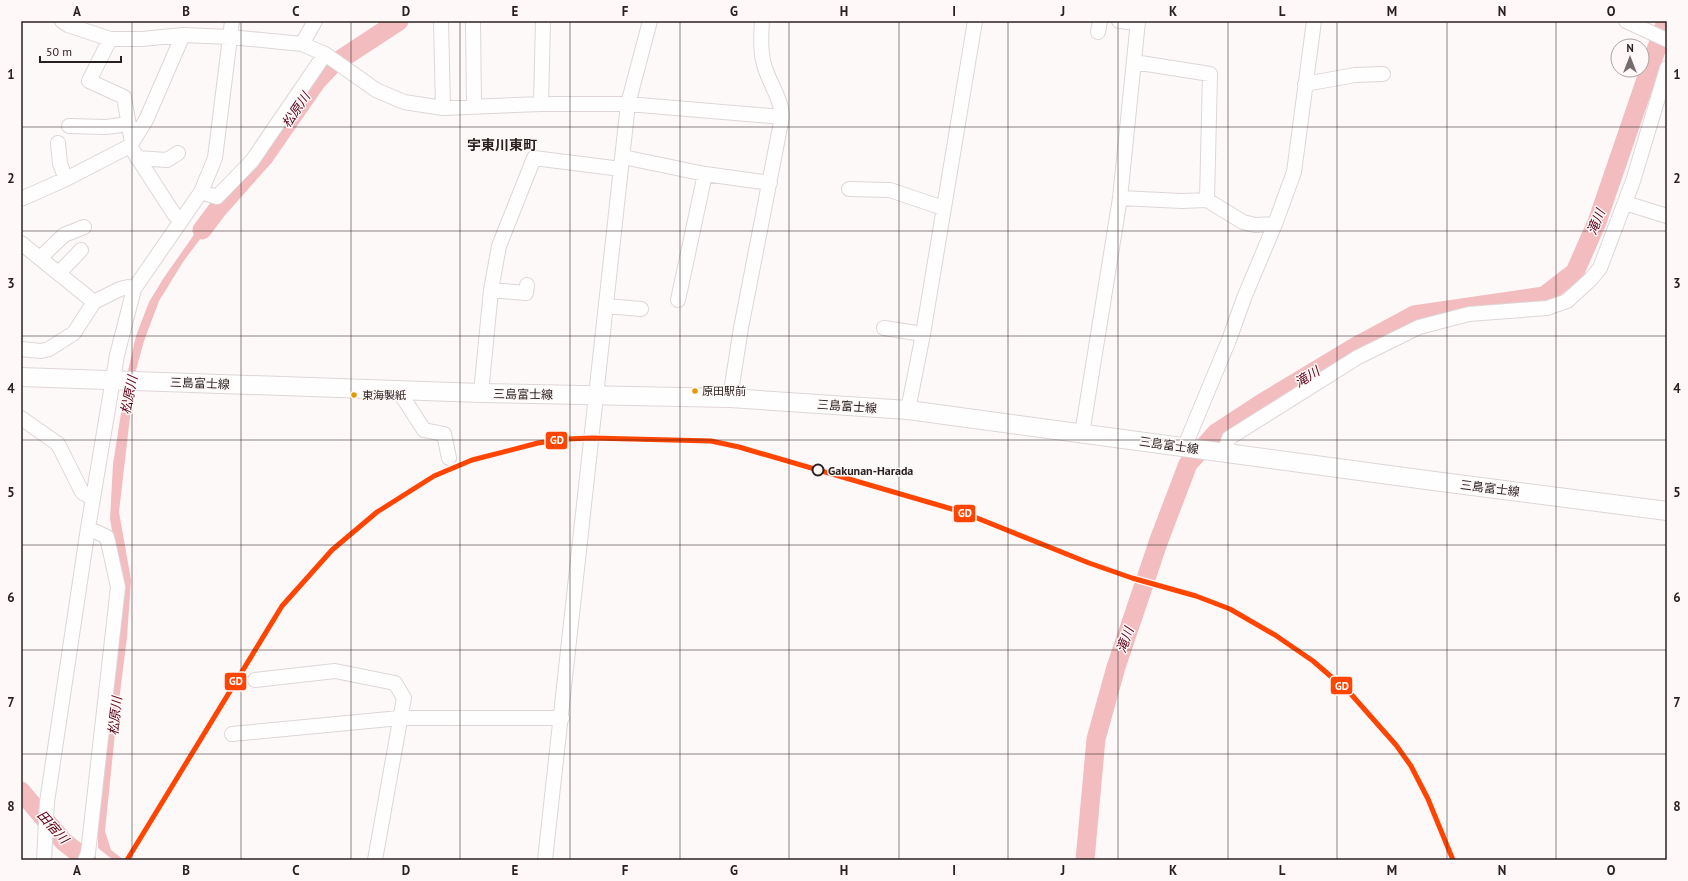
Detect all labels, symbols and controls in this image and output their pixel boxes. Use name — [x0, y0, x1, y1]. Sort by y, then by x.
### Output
text: A — [73, 3, 81, 20]
text: B — [182, 3, 190, 20]
text: C — [292, 3, 300, 20]
text: D — [402, 3, 410, 20]
text: E — [512, 3, 519, 20]
text: F — [622, 3, 629, 20]
text: G — [730, 3, 738, 20]
text: H — [840, 3, 848, 20]
text: I — [952, 3, 956, 20]
text: J — [1060, 3, 1065, 20]
text: K — [1169, 3, 1177, 20]
text: L — [1279, 3, 1286, 20]
text: M — [1387, 3, 1397, 20]
text: N — [1498, 3, 1506, 20]
text: O — [1607, 3, 1616, 20]
scale bar — [40, 38, 121, 64]
north arrow — [1610, 38, 1650, 78]
text: N — [1626, 41, 1634, 55]
text: 50 m — [46, 44, 72, 59]
text: 1 — [7, 66, 15, 83]
text: 1 — [1673, 66, 1681, 83]
water label: 松原川 — [278, 87, 315, 131]
district label: 宇東川東町 — [467, 136, 537, 154]
text: 2 — [7, 170, 15, 187]
text: 2 — [1673, 170, 1681, 187]
water label: 滝川 — [1583, 205, 1609, 237]
text: 3 — [7, 275, 15, 292]
text: 3 — [1673, 275, 1681, 292]
water label: 滝川 — [1291, 362, 1324, 391]
water label: 松原川 — [117, 372, 141, 416]
street label: 三島富士線 — [170, 374, 230, 392]
text: 4 — [7, 380, 15, 397]
text: 4 — [1673, 380, 1681, 397]
place label: 原田駅前 — [702, 384, 746, 398]
street label: 三島富士線 — [493, 386, 553, 402]
marker: 原田駅前 — [690, 386, 700, 396]
place label: 東海製紙 — [362, 388, 406, 402]
marker: 東海製紙 — [349, 390, 359, 400]
street label: 三島富士線 — [817, 396, 877, 416]
line badge: GD — [545, 431, 568, 450]
text: GD — [550, 433, 564, 447]
street label: 三島富士線 — [1138, 433, 1200, 457]
marker: Gakunan-Harada — [811, 463, 825, 477]
place label: Gakunan-Harada — [828, 463, 913, 478]
street label: 三島富士線 — [1459, 477, 1521, 499]
text: 5 — [7, 484, 15, 501]
text: 5 — [1673, 484, 1681, 501]
line badge: GD — [953, 504, 976, 523]
text: GD — [958, 506, 972, 520]
text: 6 — [7, 589, 15, 606]
text: 6 — [1673, 589, 1681, 606]
water label: 滝川 — [1113, 623, 1138, 655]
line badge: GD — [224, 672, 247, 691]
text: GD — [229, 674, 243, 688]
line badge: GD — [1330, 676, 1353, 695]
text: GD — [1335, 679, 1349, 693]
text: 7 — [7, 694, 15, 711]
water label: 松原川 — [105, 694, 126, 736]
text: 7 — [1673, 694, 1681, 711]
text: 8 — [7, 798, 15, 815]
text: 8 — [1673, 798, 1681, 815]
water label: 田宿川 — [34, 807, 74, 849]
text: A — [73, 862, 81, 879]
text: B — [182, 862, 190, 879]
text: C — [292, 862, 300, 879]
text: D — [402, 862, 410, 879]
text: E — [512, 862, 519, 879]
text: F — [622, 862, 629, 879]
text: G — [730, 862, 738, 879]
text: H — [840, 862, 848, 879]
text: I — [952, 862, 956, 879]
text: J — [1060, 862, 1065, 879]
text: K — [1169, 862, 1177, 879]
text: L — [1279, 862, 1286, 879]
text: M — [1387, 862, 1397, 879]
text: N — [1498, 862, 1506, 879]
text: O — [1607, 862, 1616, 879]

